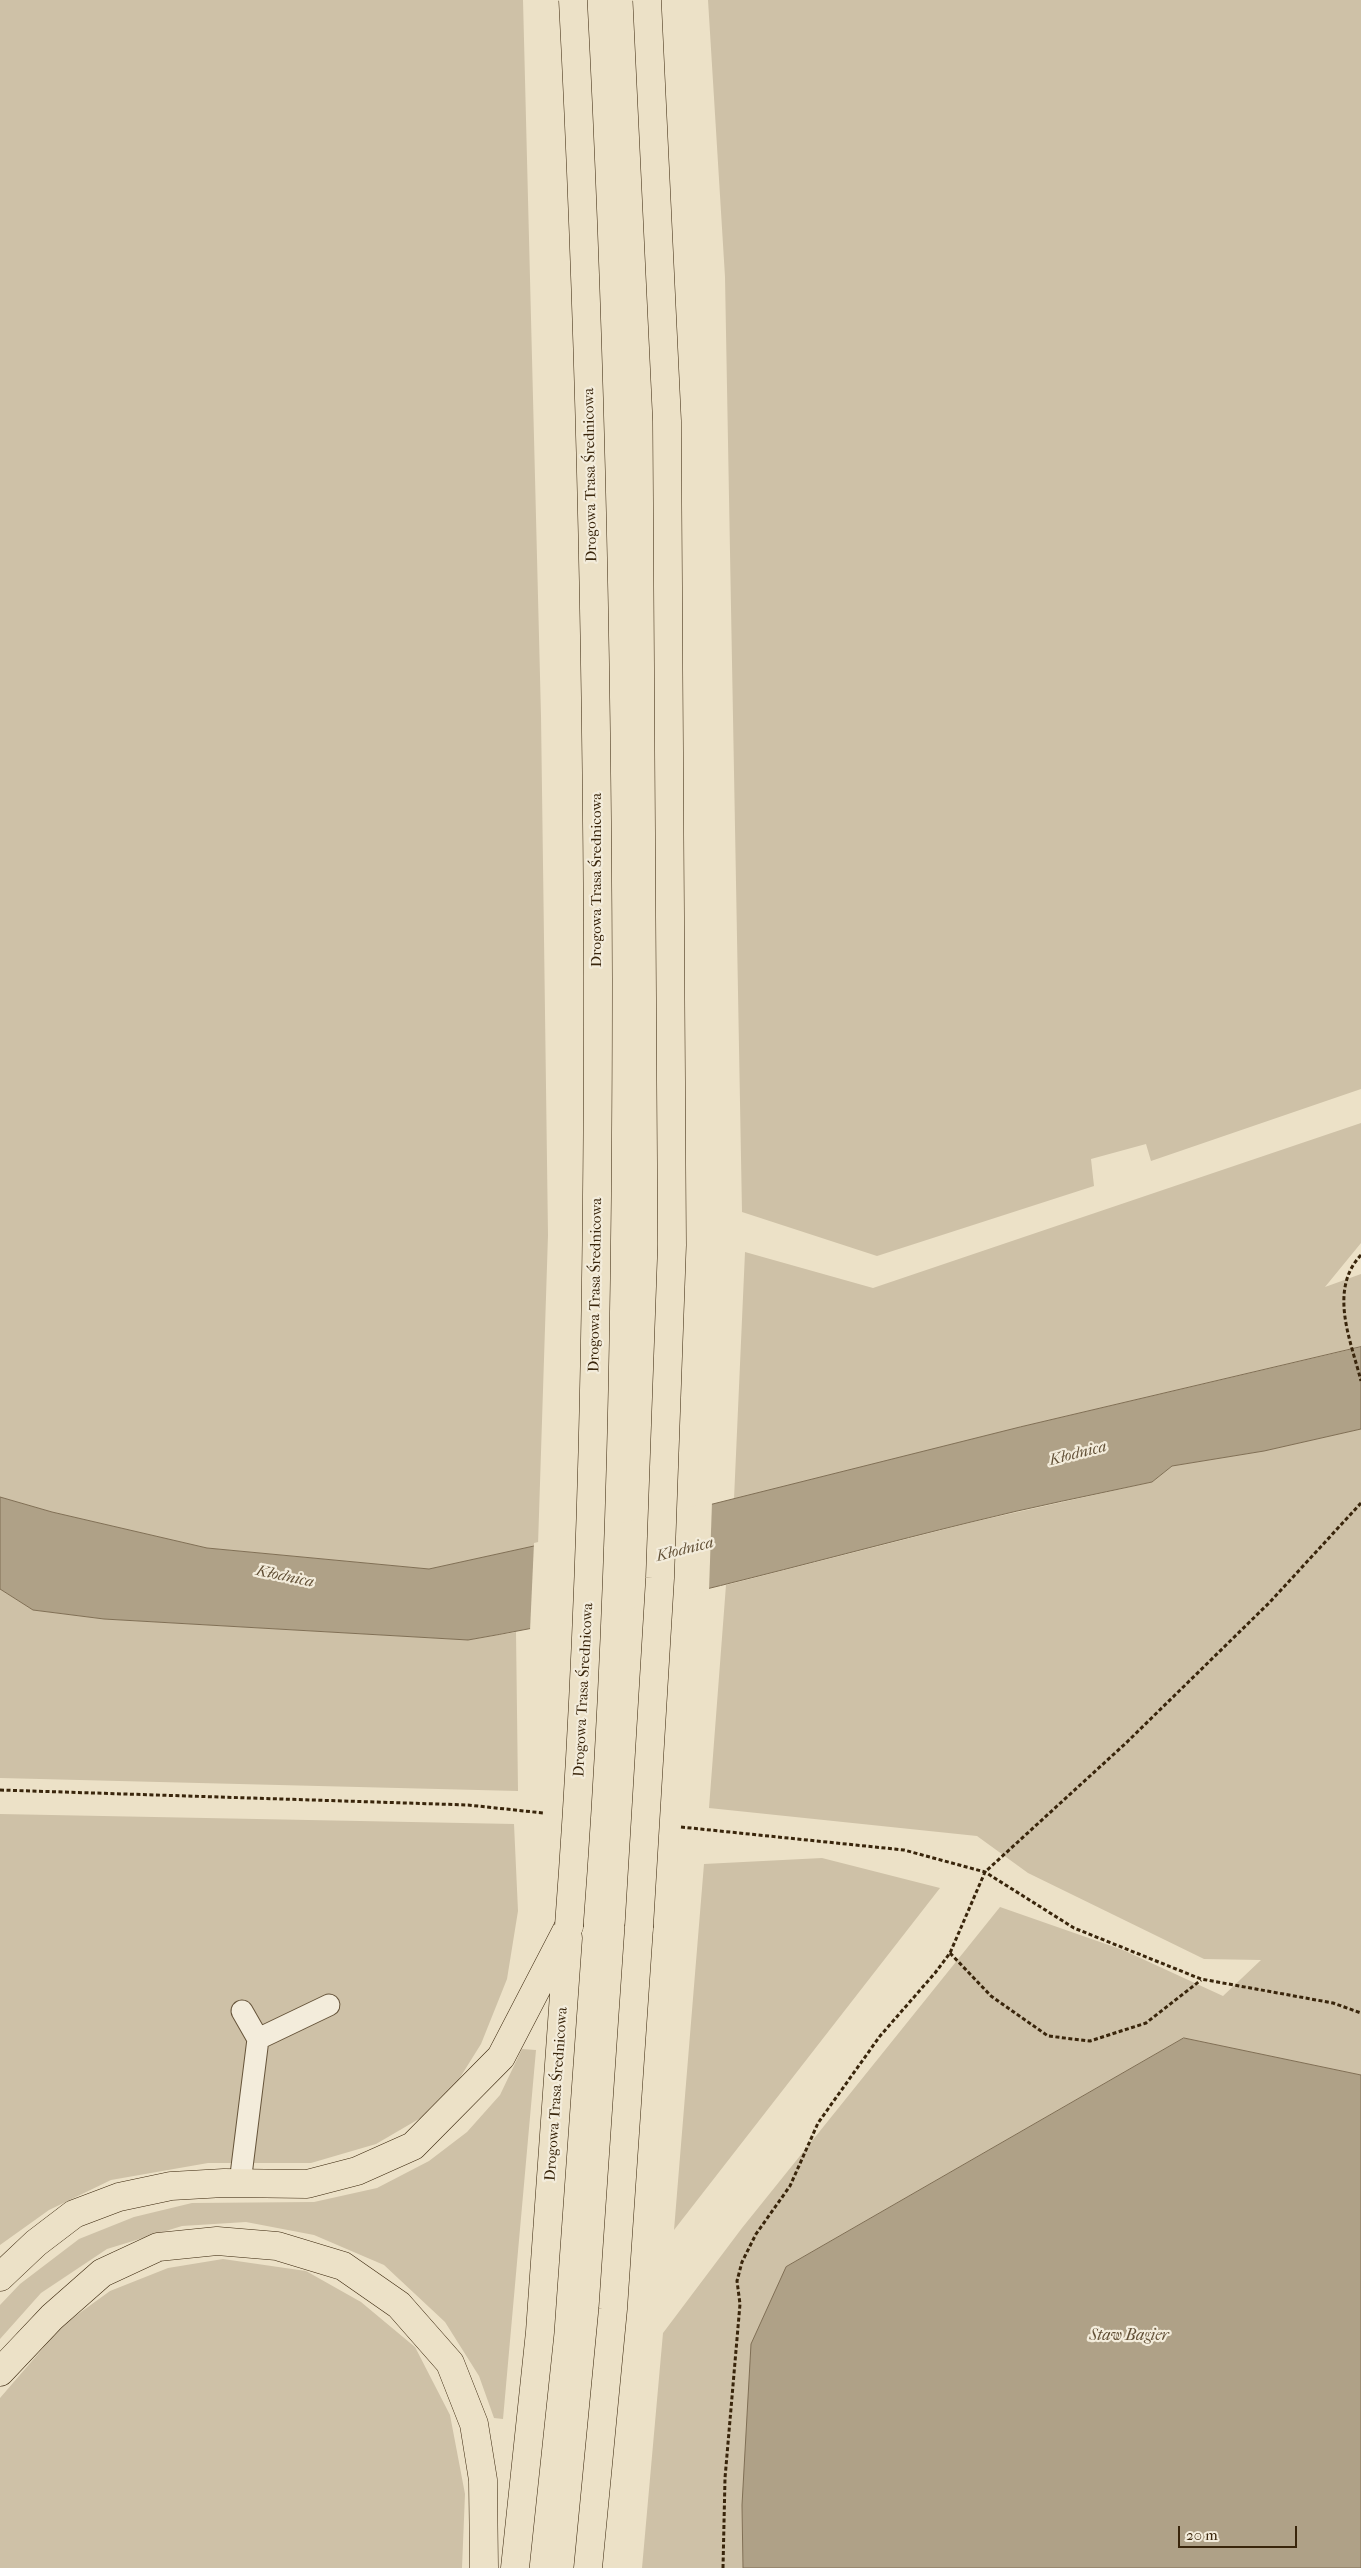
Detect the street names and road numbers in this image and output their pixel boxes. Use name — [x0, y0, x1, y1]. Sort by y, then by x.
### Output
street label: Drogowa Trasa Średnicowa — [580, 388, 602, 562]
street label: Drogowa Trasa Średnicowa — [588, 793, 606, 967]
street label: Drogowa Trasa Średnicowa — [585, 1198, 607, 1372]
street label: Drogowa Trasa Średnicowa — [570, 1602, 598, 1778]
street label: Drogowa Trasa Średnicowa — [542, 2006, 572, 2182]

